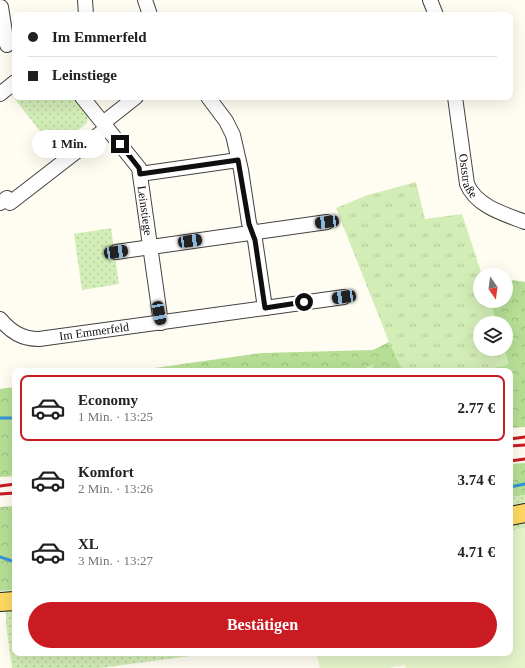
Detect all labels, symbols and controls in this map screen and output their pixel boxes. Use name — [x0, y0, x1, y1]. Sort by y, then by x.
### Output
text: Im Emmerfeld — [52, 29, 147, 45]
text: Leinstiege — [52, 67, 117, 83]
callout: 1 Min. — [32, 130, 106, 158]
route end — [111, 135, 129, 153]
text: 1 Min. — [51, 136, 87, 151]
street label: Oststraße — [456, 153, 480, 201]
street label: Leinstiege — [135, 185, 155, 236]
car — [314, 215, 340, 229]
car — [177, 233, 203, 249]
car — [103, 244, 129, 260]
north arrow — [473, 268, 513, 308]
map controls — [473, 268, 513, 356]
car — [331, 289, 357, 305]
route start — [295, 293, 313, 311]
car — [151, 300, 167, 326]
button: layers — [473, 316, 513, 356]
street label: Im Emmerfeld — [58, 320, 130, 343]
icon: car — [30, 390, 66, 426]
text: Economy — [78, 392, 138, 408]
text: 2.77 € — [458, 400, 495, 416]
text: 1 Min. · 13:25 — [78, 409, 153, 424]
icon: car — [30, 462, 66, 498]
text: Komfort — [78, 464, 134, 480]
text: 3.74 € — [458, 472, 495, 488]
text: 2 Min. · 13:26 — [78, 481, 153, 496]
icon: car — [30, 534, 66, 570]
text: XL — [78, 536, 99, 552]
text: 4.71 € — [458, 544, 495, 560]
text: 3 Min. · 13:27 — [78, 553, 153, 568]
button: Bestätigen — [28, 602, 497, 648]

